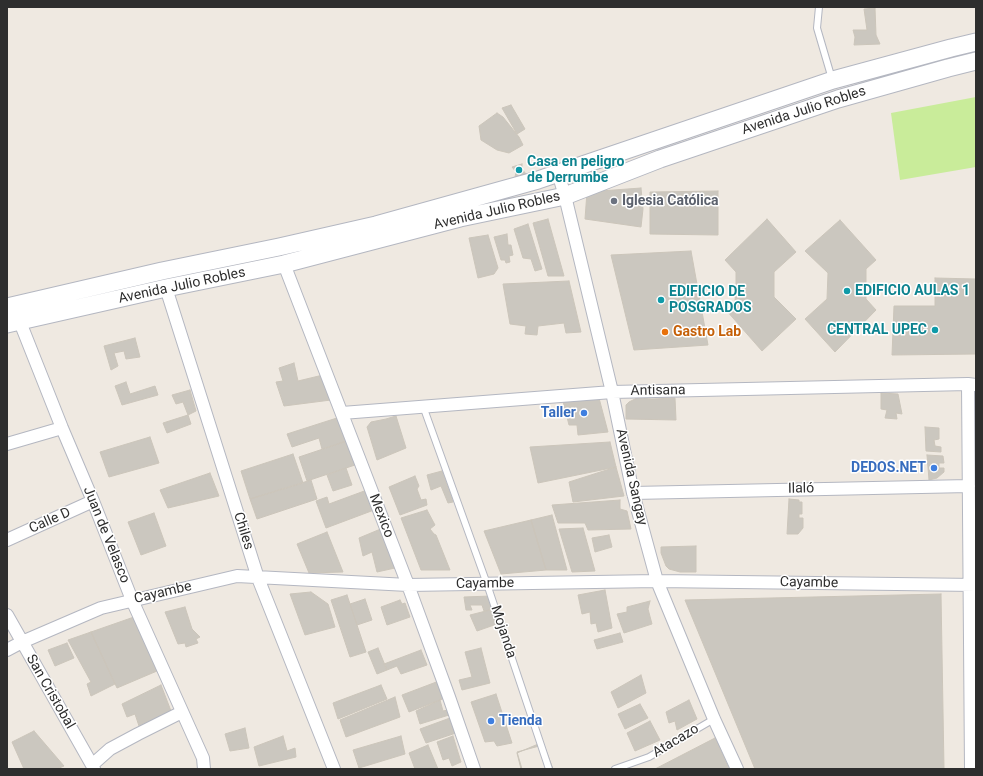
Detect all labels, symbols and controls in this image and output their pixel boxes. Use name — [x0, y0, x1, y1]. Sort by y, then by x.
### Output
street label: Avenida Julio Robles — [740, 83, 868, 139]
place label: Casa en peligro de Derrumbe — [527, 154, 624, 186]
marker: Casa en peligro de Derrumbe — [514, 165, 524, 175]
street label: Avenida Julio Robles — [432, 188, 562, 234]
place label: Iglesia Católica — [622, 193, 719, 209]
marker: Iglesia Católica — [609, 196, 619, 206]
street label: Avenida Julio Robles — [117, 264, 247, 308]
place label: EDIFICIO AULAS 1 — [855, 283, 970, 299]
place label: EDIFICIO DE POSGRADOS — [669, 284, 752, 316]
marker: EDIFICIO AULAS 1 — [842, 286, 852, 296]
marker: EDIFICIO DE POSGRADOS — [656, 295, 666, 305]
place label: CENTRAL UPEC — [827, 322, 927, 338]
place label: Gastro Lab — [673, 324, 741, 340]
marker: CENTRAL UPEC — [930, 325, 940, 335]
marker: Gastro Lab — [660, 327, 670, 337]
street label: Antisana — [630, 382, 686, 400]
place label: Taller — [541, 405, 576, 421]
marker: Taller — [579, 408, 589, 418]
street label: Avenida Sangay — [612, 427, 650, 527]
place label: DEDOS.NET — [851, 460, 926, 476]
marker: DEDOS.NET — [929, 463, 939, 473]
street label: Ilaló — [788, 480, 814, 498]
street label: Juan de Velasco — [79, 484, 133, 586]
street label: Mexico — [365, 492, 397, 540]
street label: Calle D — [27, 504, 73, 538]
street label: Chiles — [229, 510, 257, 552]
street label: Cayambe — [780, 574, 838, 592]
street label: Cayambe — [456, 575, 514, 593]
street label: Cayambe — [133, 578, 193, 608]
street label: Mojanda — [487, 604, 519, 660]
street label: San Cristobal — [22, 652, 78, 732]
place label: Tienda — [499, 713, 542, 729]
marker: Tienda — [486, 716, 496, 726]
street label: Atacazo — [650, 721, 702, 761]

